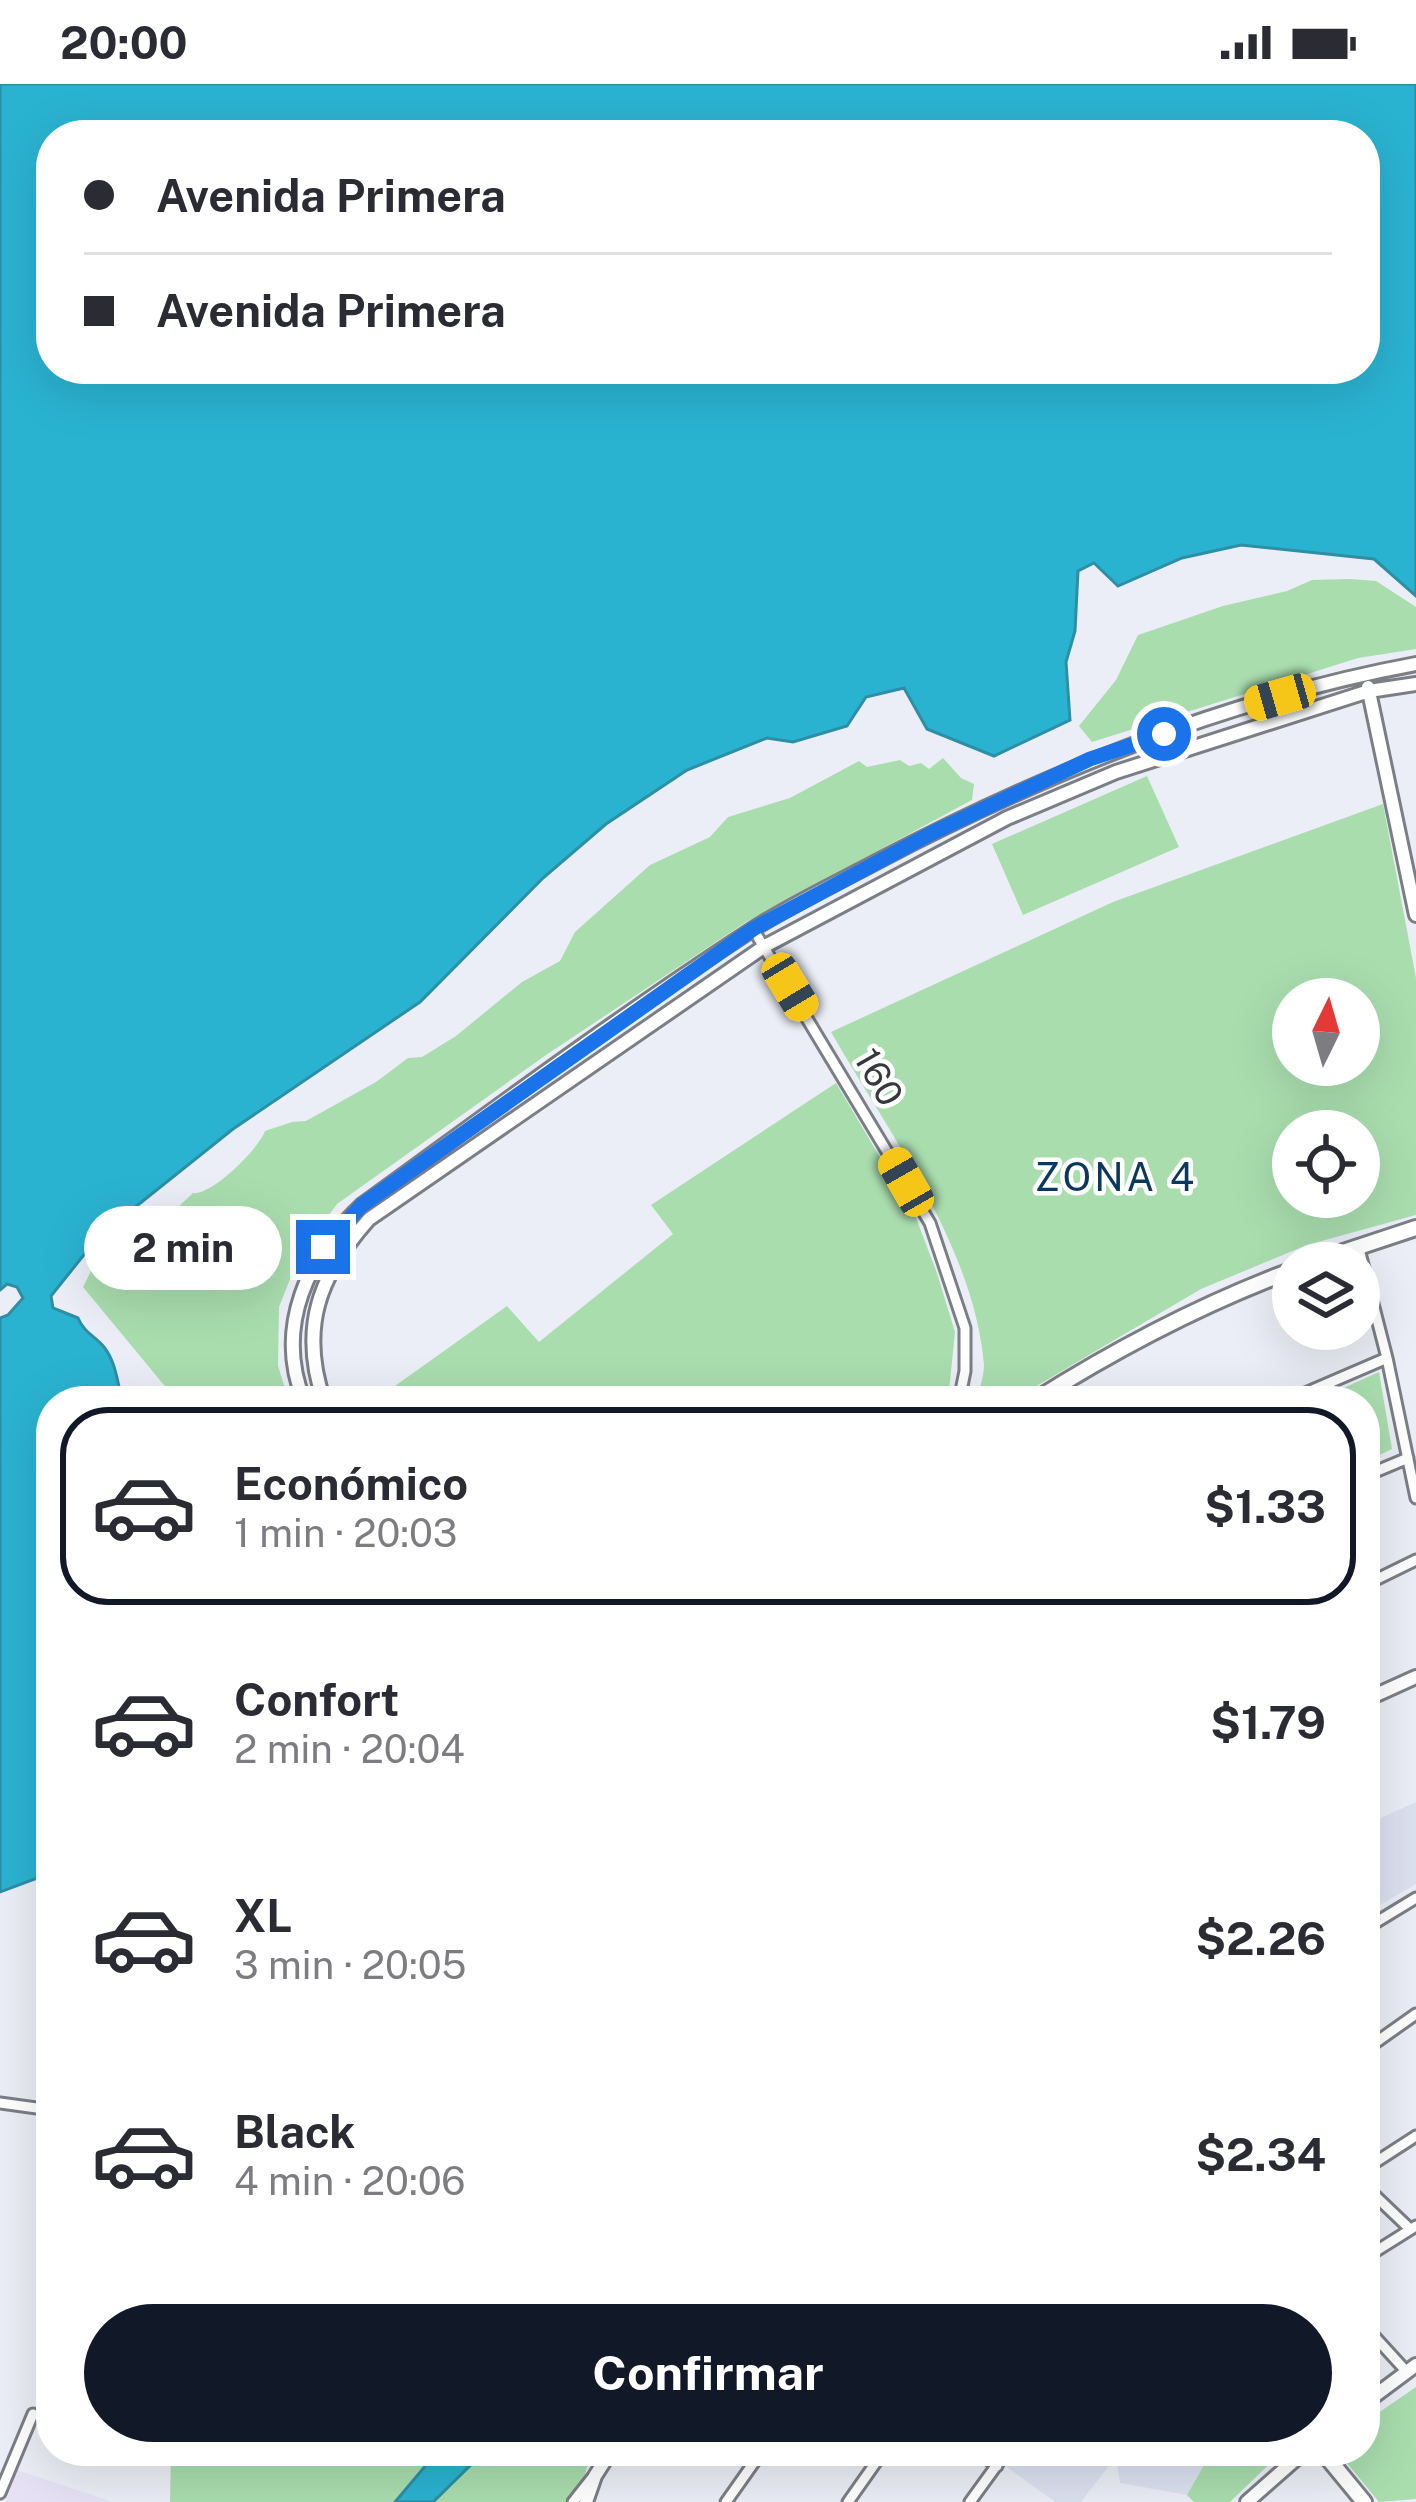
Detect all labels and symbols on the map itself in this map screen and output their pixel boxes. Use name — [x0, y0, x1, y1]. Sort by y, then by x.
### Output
car — [1240, 670, 1320, 724]
route start — [1137, 707, 1191, 761]
car — [756, 947, 824, 1027]
north arrow — [1272, 978, 1380, 1086]
street label: 160 — [846, 1041, 912, 1113]
car — [872, 1142, 940, 1222]
district label: ZONA 4 — [1035, 1154, 1197, 1200]
callout: 2 min — [83, 1205, 281, 1289]
route end — [296, 1220, 350, 1274]

